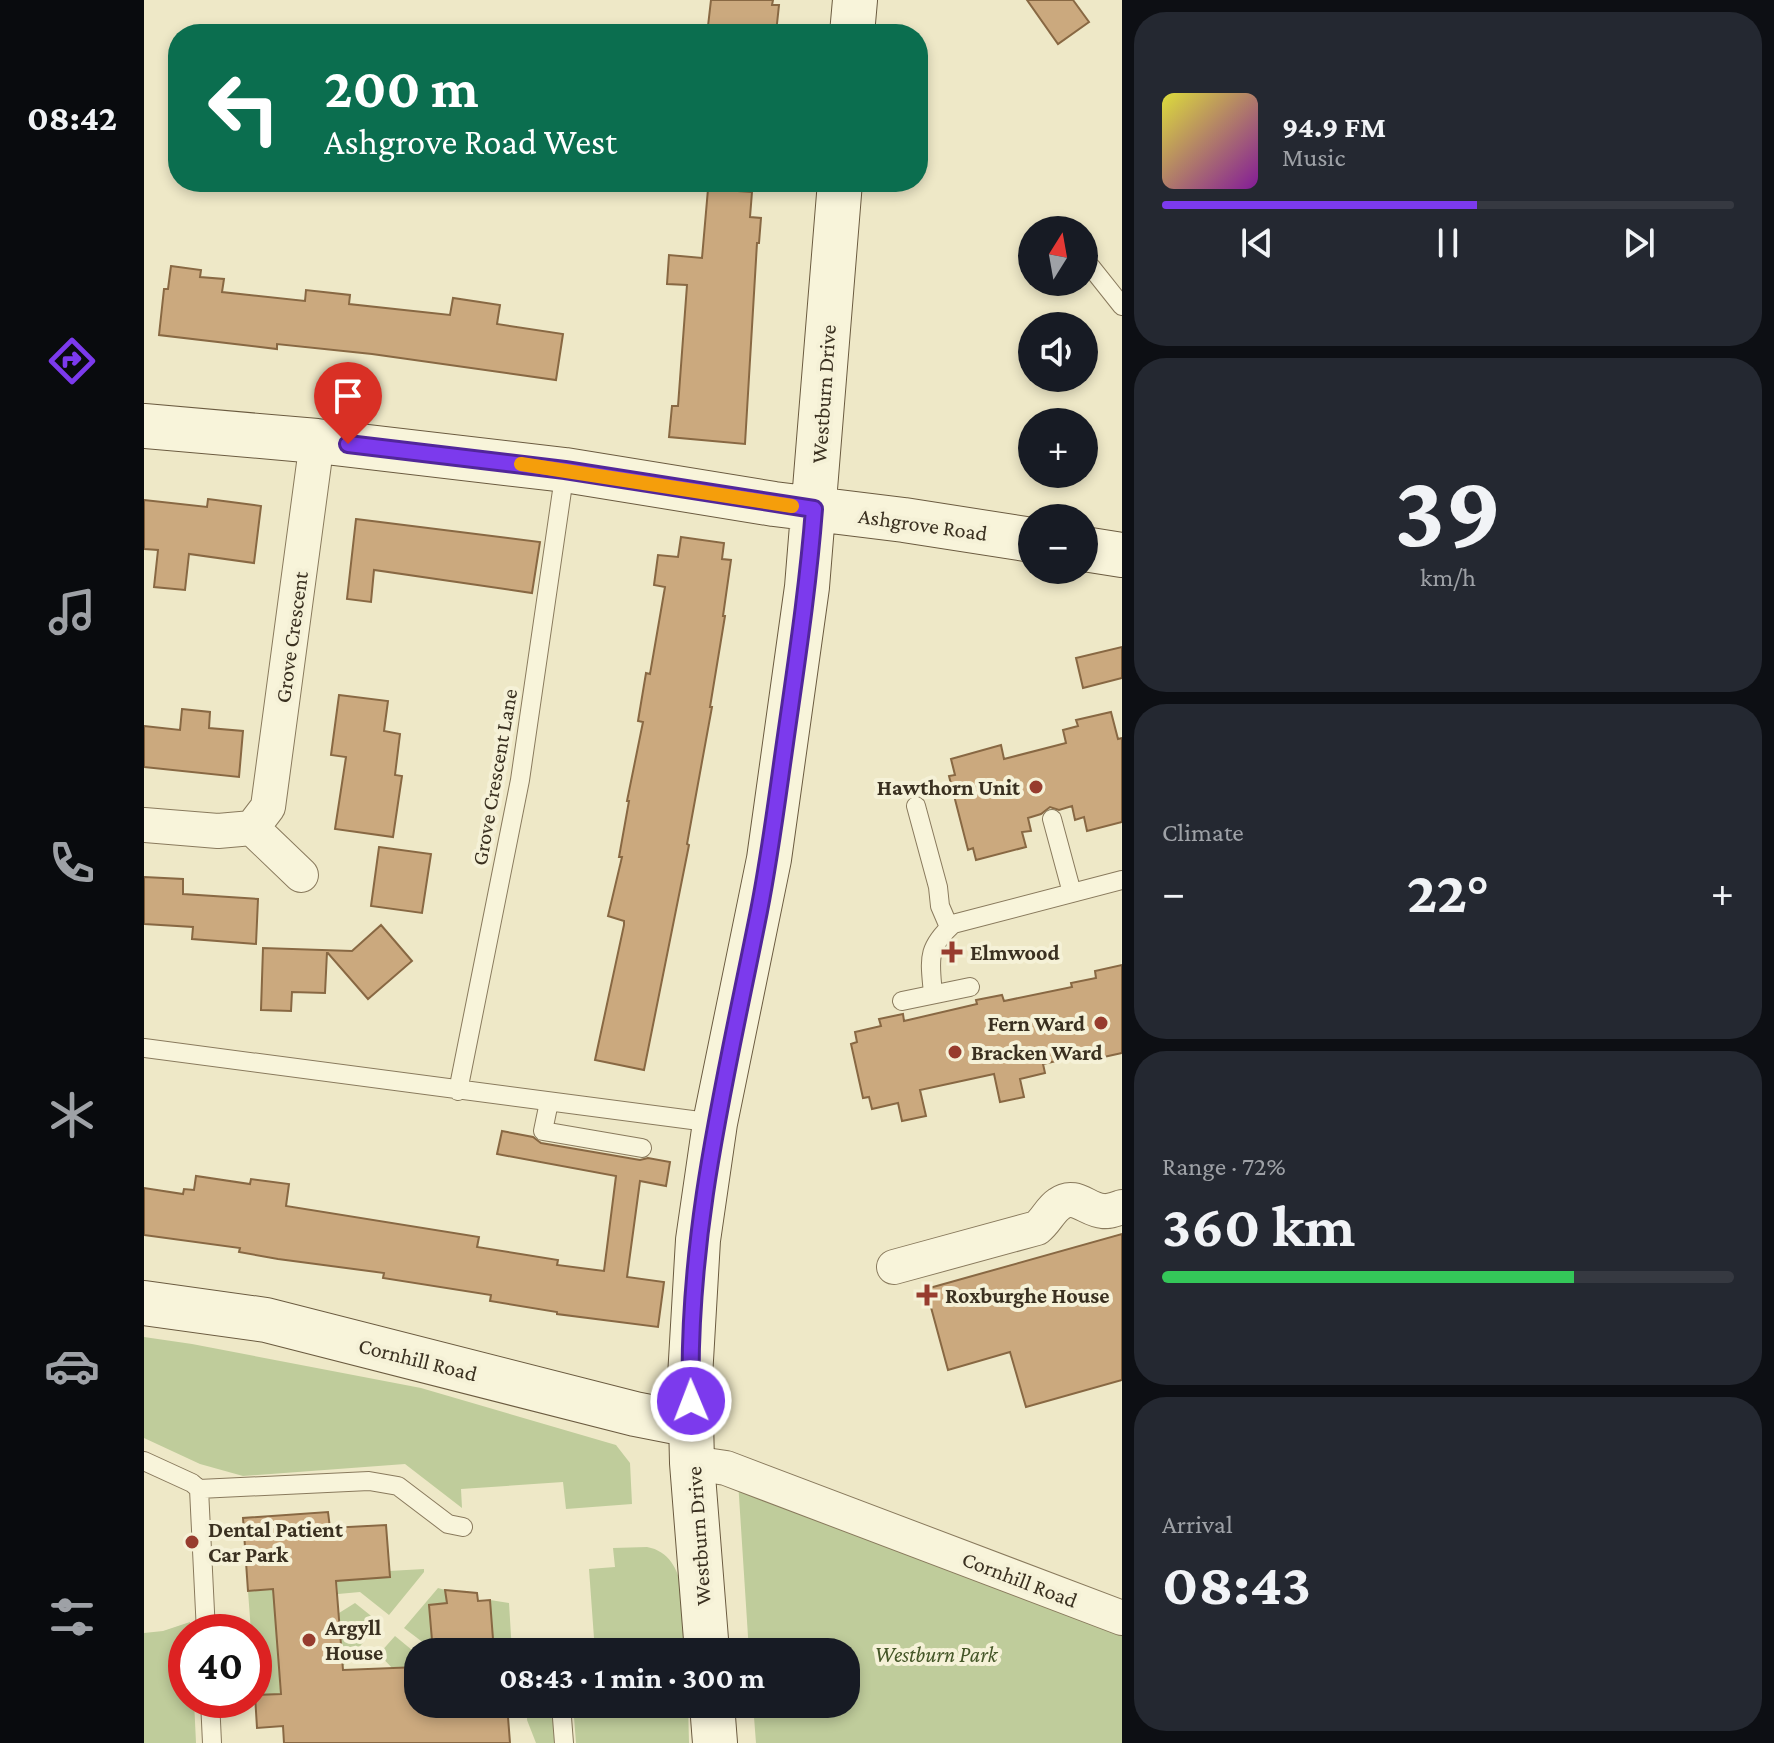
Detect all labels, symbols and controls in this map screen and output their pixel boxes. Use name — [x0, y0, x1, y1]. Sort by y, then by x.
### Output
icon: left — [192, 56, 296, 160]
text: 200 m — [324, 57, 479, 119]
text: 08:42 — [27, 98, 117, 138]
text: 94.9 FM — [1282, 110, 1386, 143]
text: Ashgrove Road West — [324, 122, 617, 162]
text: Music — [1282, 143, 1345, 172]
north arrow — [1018, 216, 1098, 296]
map controls — [1018, 216, 1098, 584]
icon: previous — [1235, 221, 1279, 265]
icon: pause — [1426, 221, 1470, 265]
icon: next — [1617, 221, 1661, 265]
button: sound — [1018, 312, 1098, 392]
street label: Westburn Drive — [806, 324, 841, 464]
icon: directions — [44, 333, 100, 389]
pin — [314, 362, 382, 444]
icon: arrive — [326, 374, 370, 418]
button: + — [1018, 408, 1098, 488]
text: 39 — [1394, 453, 1502, 568]
street label: Ashgrove Road — [857, 503, 990, 546]
button: − — [1018, 504, 1098, 584]
text: km/h — [1420, 563, 1476, 592]
street label: Grove Crescent — [270, 569, 313, 704]
icon: music — [44, 584, 100, 640]
street label: Grove Crescent Lane — [467, 687, 522, 867]
place label: Hawthorn Unit — [877, 775, 1021, 800]
marker: Hawthorn Unit — [1027, 778, 1045, 796]
text: Climate — [1162, 818, 1244, 847]
icon: phone — [44, 835, 100, 891]
text: 22° — [1407, 858, 1489, 925]
text: − — [1162, 868, 1185, 916]
text: + — [1711, 868, 1734, 916]
place label: Elmwood — [970, 940, 1059, 965]
marker: Elmwood — [941, 941, 963, 963]
place label: Fern Ward — [987, 1011, 1085, 1036]
marker: Fern Ward — [1092, 1014, 1110, 1032]
place label: Bracken Ward — [971, 1040, 1102, 1065]
marker: Bracken Ward — [946, 1043, 964, 1061]
icon: climate — [44, 1087, 100, 1143]
text: Range · 72% — [1162, 1152, 1286, 1181]
text: 360 km — [1162, 1192, 1355, 1259]
place label: Roxburghe House — [945, 1283, 1109, 1308]
marker: Roxburghe House — [916, 1284, 938, 1306]
street label: Cornhill Road — [356, 1333, 480, 1386]
icon: car — [44, 1338, 100, 1394]
position arrow — [649, 1359, 733, 1443]
street label: Westburn Drive — [681, 1466, 716, 1606]
text: Arrival — [1162, 1510, 1233, 1539]
place label: Dental Patient Car Park — [208, 1517, 344, 1567]
marker: Dental Patient Car Park — [183, 1533, 201, 1551]
street label: Cornhill Road — [959, 1546, 1081, 1613]
text: 08:43 — [1162, 1550, 1311, 1617]
icon: filters — [44, 1589, 100, 1645]
speed limit sign: 40 — [168, 1614, 272, 1718]
place label: Argyll House — [324, 1615, 383, 1665]
marker: Argyll House — [300, 1631, 318, 1649]
park label: Westburn Park — [875, 1642, 999, 1667]
text: 08:43 · 1 min · 300 m — [499, 1661, 765, 1694]

